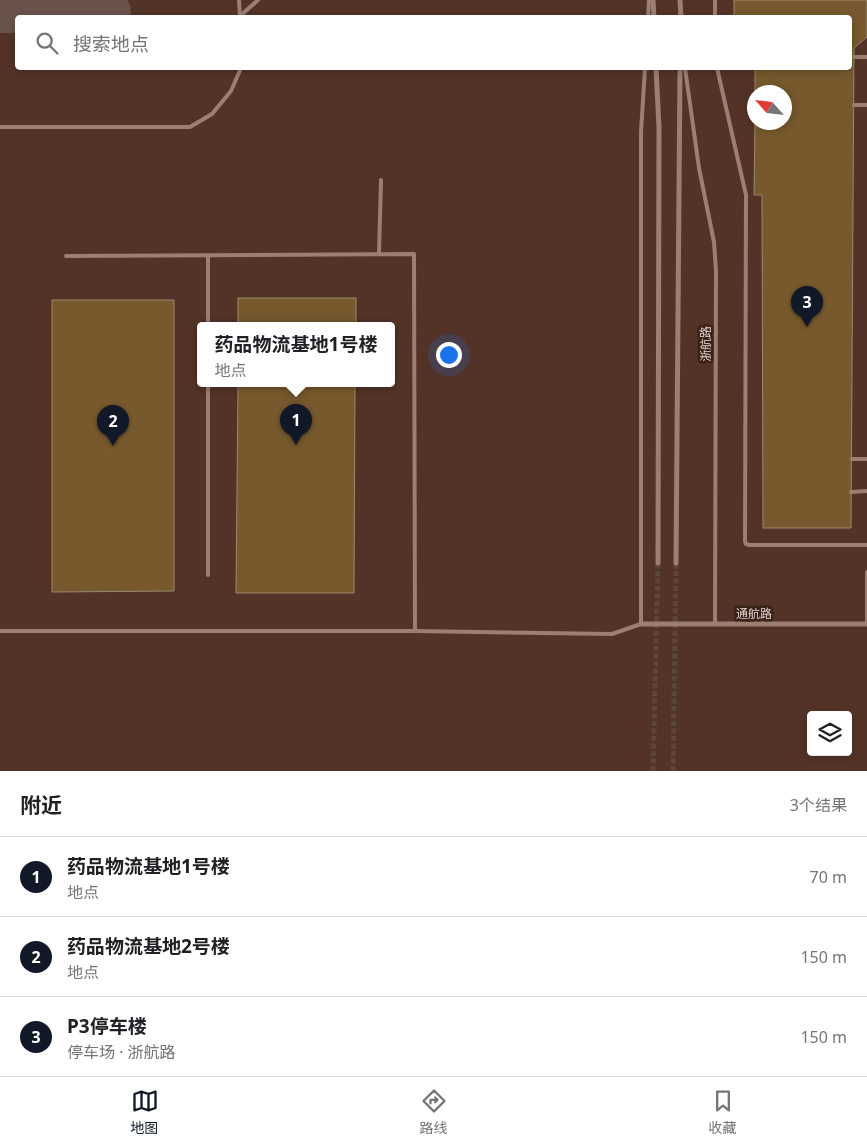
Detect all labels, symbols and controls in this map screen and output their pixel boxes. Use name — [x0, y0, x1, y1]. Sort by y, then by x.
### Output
search box — [15, 15, 852, 70]
icon: search — [33, 29, 61, 57]
text: 搜索地点 — [73, 31, 149, 57]
north arrow — [747, 85, 792, 130]
pin: 3 — [791, 286, 823, 327]
popup — [197, 322, 395, 387]
street label: 浙航路 — [697, 326, 714, 362]
text: 药品物流基地1号楼 — [215, 331, 377, 357]
your location — [436, 342, 462, 368]
text: 地点 — [215, 359, 247, 381]
pin: 1 — [280, 404, 312, 445]
pin: 2 — [97, 405, 129, 446]
street label: 通航路 — [736, 605, 772, 622]
map controls — [807, 711, 852, 756]
button: layers — [807, 711, 852, 756]
text: 附近 — [20, 791, 62, 819]
text: 3个结果 — [790, 794, 847, 816]
text: 药品物流基地1号楼 — [67, 853, 230, 879]
text: 1 — [31, 866, 41, 888]
text: 70 m — [810, 866, 847, 888]
text: 地点 — [67, 881, 99, 903]
text: 药品物流基地2号楼 — [67, 933, 230, 959]
text: 2 — [31, 946, 41, 968]
text: 150 m — [800, 946, 847, 968]
text: 地点 — [67, 961, 99, 983]
text: P3停车楼 — [67, 1013, 147, 1039]
text: 3 — [31, 1026, 41, 1048]
text: 150 m — [800, 1026, 847, 1048]
text: 停车场 · 浙航路 — [67, 1041, 176, 1063]
tab: 地图 — [131, 1087, 159, 1137]
tab: 路线 — [420, 1087, 448, 1137]
tab: 收藏 — [709, 1087, 737, 1137]

